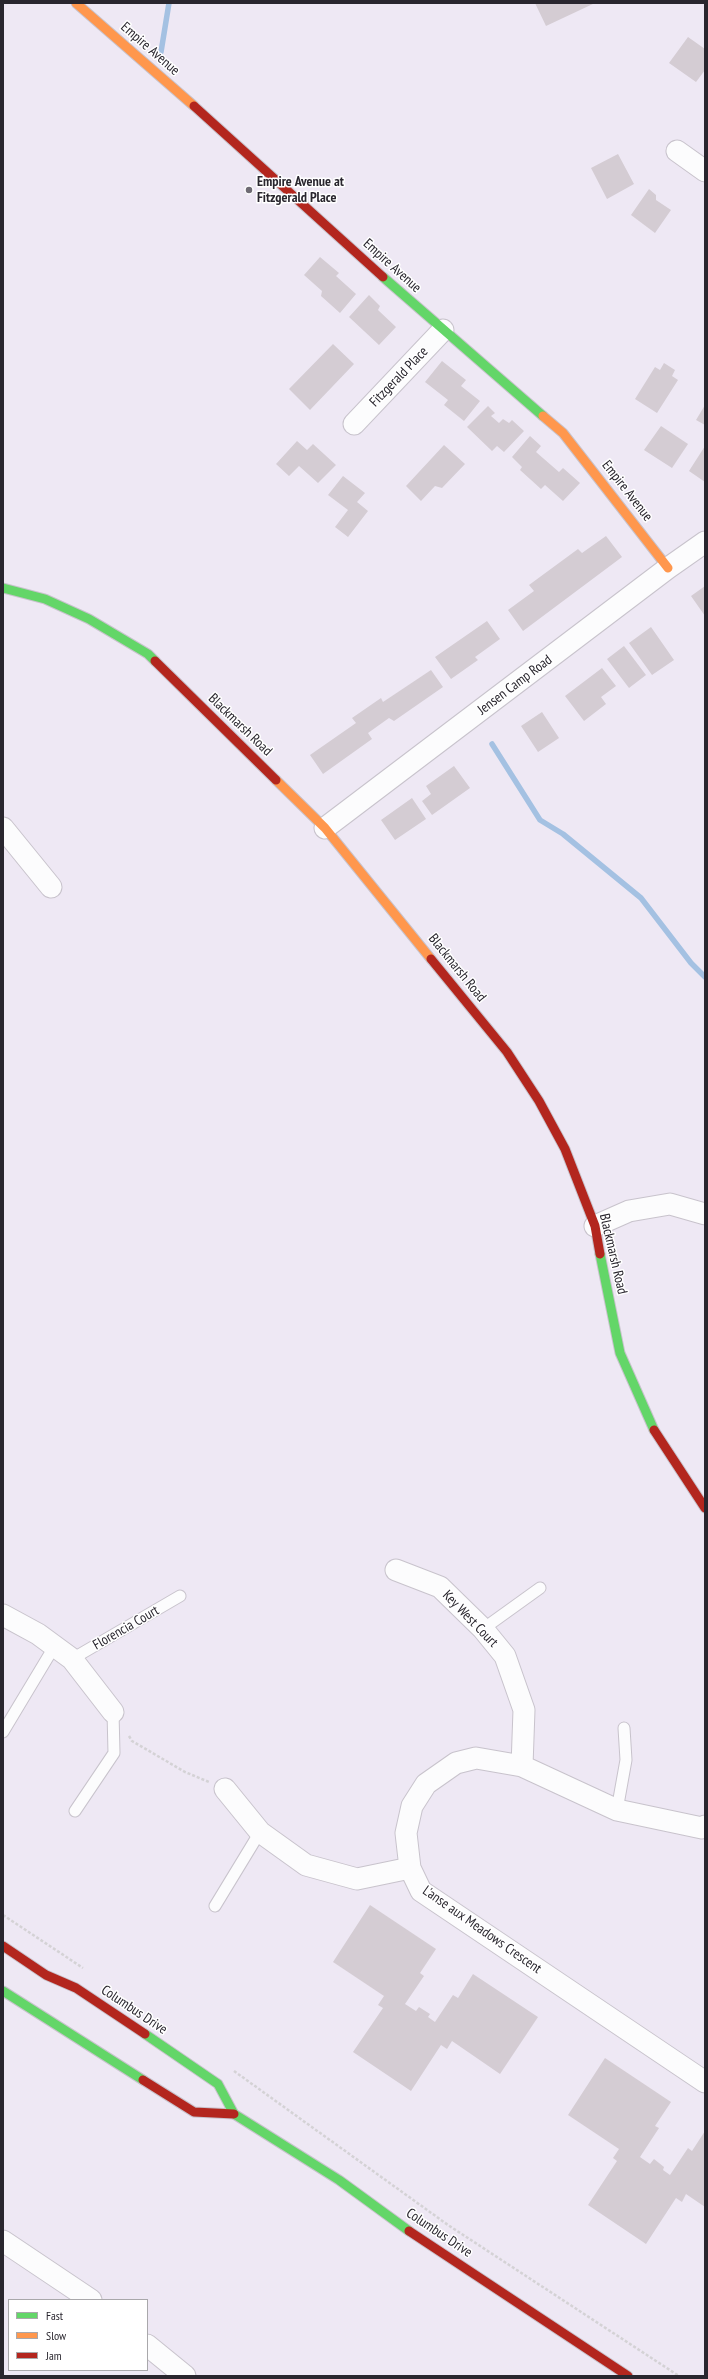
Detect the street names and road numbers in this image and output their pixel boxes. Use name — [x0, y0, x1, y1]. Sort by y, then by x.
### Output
street label: Empire Avenue — [117, 19, 183, 79]
street label: Empire Avenue — [360, 236, 424, 296]
street label: Fitzgerald Place — [366, 344, 432, 410]
street label: Empire Avenue — [598, 457, 656, 525]
street label: Jensen Camp Road — [474, 652, 556, 718]
street label: Blackmarsh Road — [205, 690, 275, 760]
street label: Blackmarsh Road — [425, 931, 489, 1005]
street label: Blackmarsh Road — [596, 1212, 630, 1296]
street label: Key West Court — [439, 1587, 501, 1651]
street label: Florencia Court — [90, 1602, 162, 1654]
street label: L'anse aux Meadows Crescent — [419, 1883, 545, 1977]
street label: Columbus Drive — [98, 1982, 170, 2038]
street label: Columbus Drive — [403, 2205, 475, 2261]

